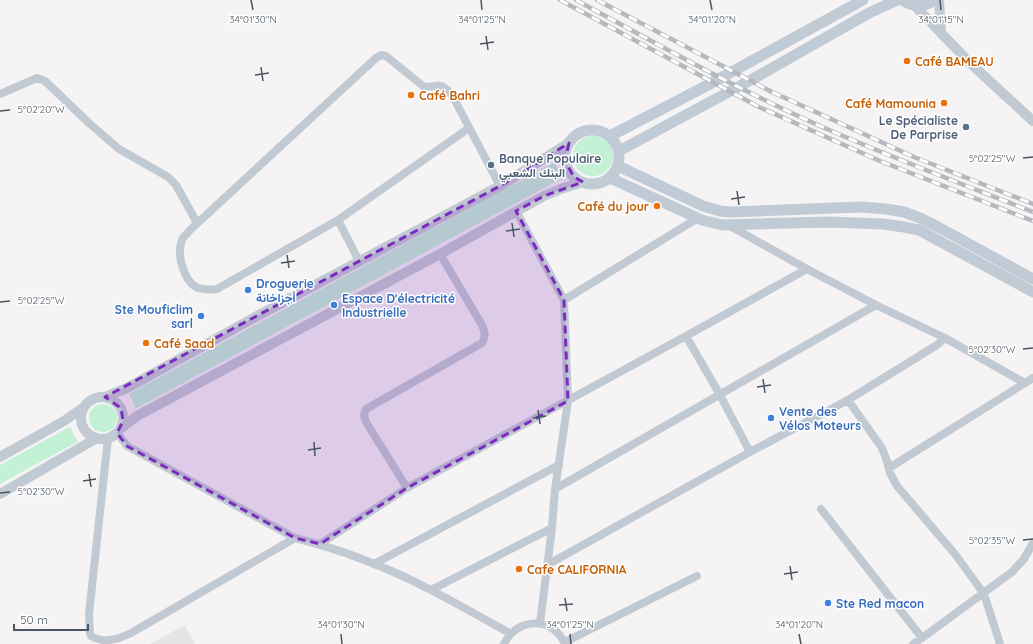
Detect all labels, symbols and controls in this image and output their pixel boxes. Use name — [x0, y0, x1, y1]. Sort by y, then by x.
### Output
text: 34°01'30"N — [229, 13, 277, 26]
text: 34°01'25"N — [458, 13, 506, 26]
text: 34°01'20"N — [688, 13, 736, 26]
text: 34°01'15"N — [918, 13, 964, 26]
place label: Café BAMEAU — [915, 54, 994, 69]
marker: Café BAMEAU — [902, 56, 912, 66]
place label: Café Bahri — [419, 88, 480, 103]
marker: Café Bahri — [406, 90, 416, 100]
place label: Café Mamounia — [845, 96, 936, 111]
marker: Café Mamounia — [939, 98, 949, 108]
text: 5°02'20"W — [17, 103, 65, 116]
place label: Le Spécialiste De Parprise — [879, 113, 958, 142]
marker: Le Spécialiste De Parprise — [961, 122, 971, 132]
place label: Banque Populaire البنك الشعبي — [499, 151, 601, 183]
text: 5°02'25"W — [969, 152, 1016, 165]
marker: Banque Populaire البنك الشعبي — [486, 160, 496, 170]
place label: Café du jour — [577, 199, 649, 214]
marker: Café du jour — [652, 201, 662, 211]
place label: Droguerie أجزاخانة — [256, 276, 314, 306]
marker: Droguerie أجزاخانة — [243, 285, 253, 295]
place label: Espace D'électricité Industrielle — [342, 291, 455, 320]
text: 5°02'25"W — [18, 294, 65, 307]
marker: Espace D'électricité Industrielle — [329, 300, 339, 310]
place label: Ste Mouficlim sarl — [115, 302, 193, 331]
marker: Ste Mouficlim sarl — [196, 311, 206, 321]
place label: Café Saad — [154, 336, 214, 351]
marker: Café Saad — [141, 338, 151, 348]
text: 5°02'30"W — [969, 343, 1016, 356]
place label: Vente des Vélos Moteurs — [779, 404, 861, 433]
marker: Vente des Vélos Moteurs — [766, 413, 776, 423]
text: 5°02'30"W — [18, 485, 65, 498]
text: 5°02'35"W — [969, 534, 1016, 547]
place label: Cafe CALIFORNIA — [527, 562, 627, 577]
marker: Cafe CALIFORNIA — [514, 564, 524, 574]
place label: Ste Red macon — [836, 596, 924, 611]
marker: Ste Red macon — [823, 598, 833, 608]
scale bar — [14, 606, 88, 632]
text: 50 m — [20, 612, 48, 627]
text: 34°01'30"N — [317, 618, 365, 631]
text: 34°01'25"N — [546, 618, 594, 631]
text: 34°01'20"N — [775, 618, 823, 631]

